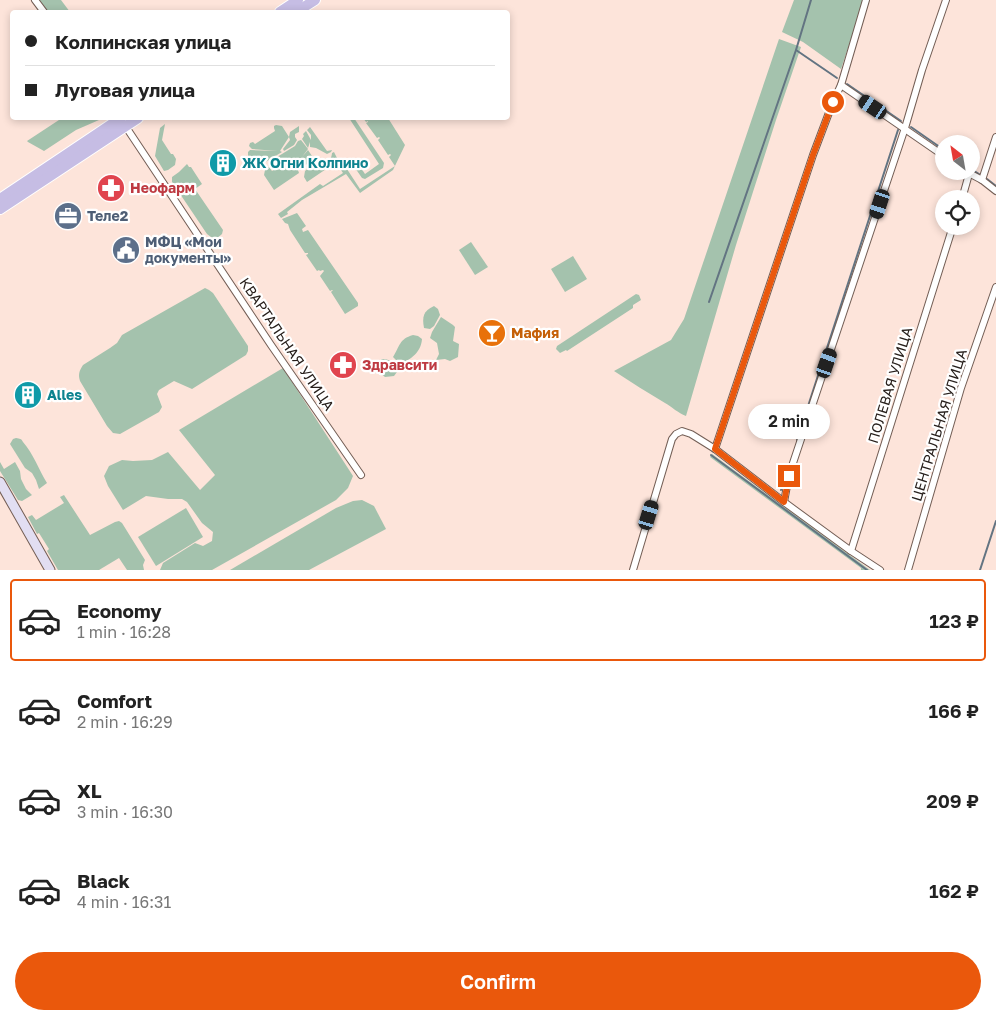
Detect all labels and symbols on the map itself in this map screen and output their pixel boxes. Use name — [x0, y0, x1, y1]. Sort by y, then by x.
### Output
route start — [822, 91, 844, 113]
car — [856, 92, 889, 122]
north arrow — [935, 135, 980, 180]
building icon: ЖК Огни Колпино — [208, 148, 238, 178]
place label: ЖК Огни Колпино — [242, 154, 368, 171]
pharmacy icon: Неофарм — [96, 173, 126, 203]
place label: Неофарм — [130, 179, 195, 196]
car — [868, 187, 891, 221]
office icon: Теле2 — [53, 201, 83, 231]
place label: Теле2 — [87, 207, 129, 224]
place label: МФЦ «Мои документы» — [145, 233, 232, 266]
public building icon: МФЦ «Мои документы» — [111, 235, 141, 265]
street label: КВАРТАЛЬНАЯ УЛИЦА — [237, 274, 339, 414]
bar icon: Мафия — [477, 318, 507, 348]
place label: Мафия — [511, 324, 559, 341]
street label: ПОЛЕВАЯ УЛИЦА — [864, 324, 915, 445]
car — [815, 346, 838, 380]
street label: ЦЕНТРАЛЬНАЯ УЛИЦА — [907, 346, 970, 503]
pharmacy icon: Здравсити — [328, 350, 358, 380]
place label: Здравсити — [362, 356, 437, 373]
building icon: Alles — [13, 380, 43, 410]
place label: Alles — [47, 386, 82, 403]
callout: 2 min — [748, 404, 830, 438]
route end — [778, 465, 800, 487]
car — [637, 498, 660, 532]

